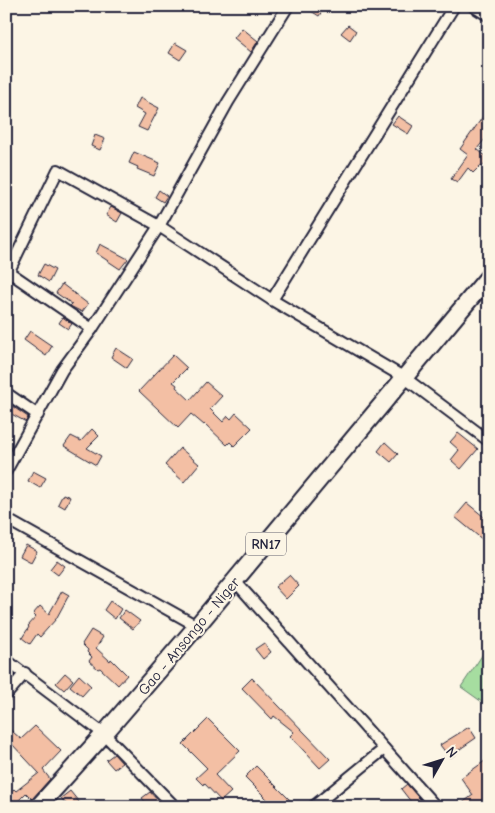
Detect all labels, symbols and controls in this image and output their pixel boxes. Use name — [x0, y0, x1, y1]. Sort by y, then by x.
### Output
road number: RN17 — [246, 532, 286, 556]
street label: Gao - Ansongo - Niger — [134, 573, 244, 699]
north arrow — [418, 736, 468, 786]
text: N — [442, 743, 461, 761]

